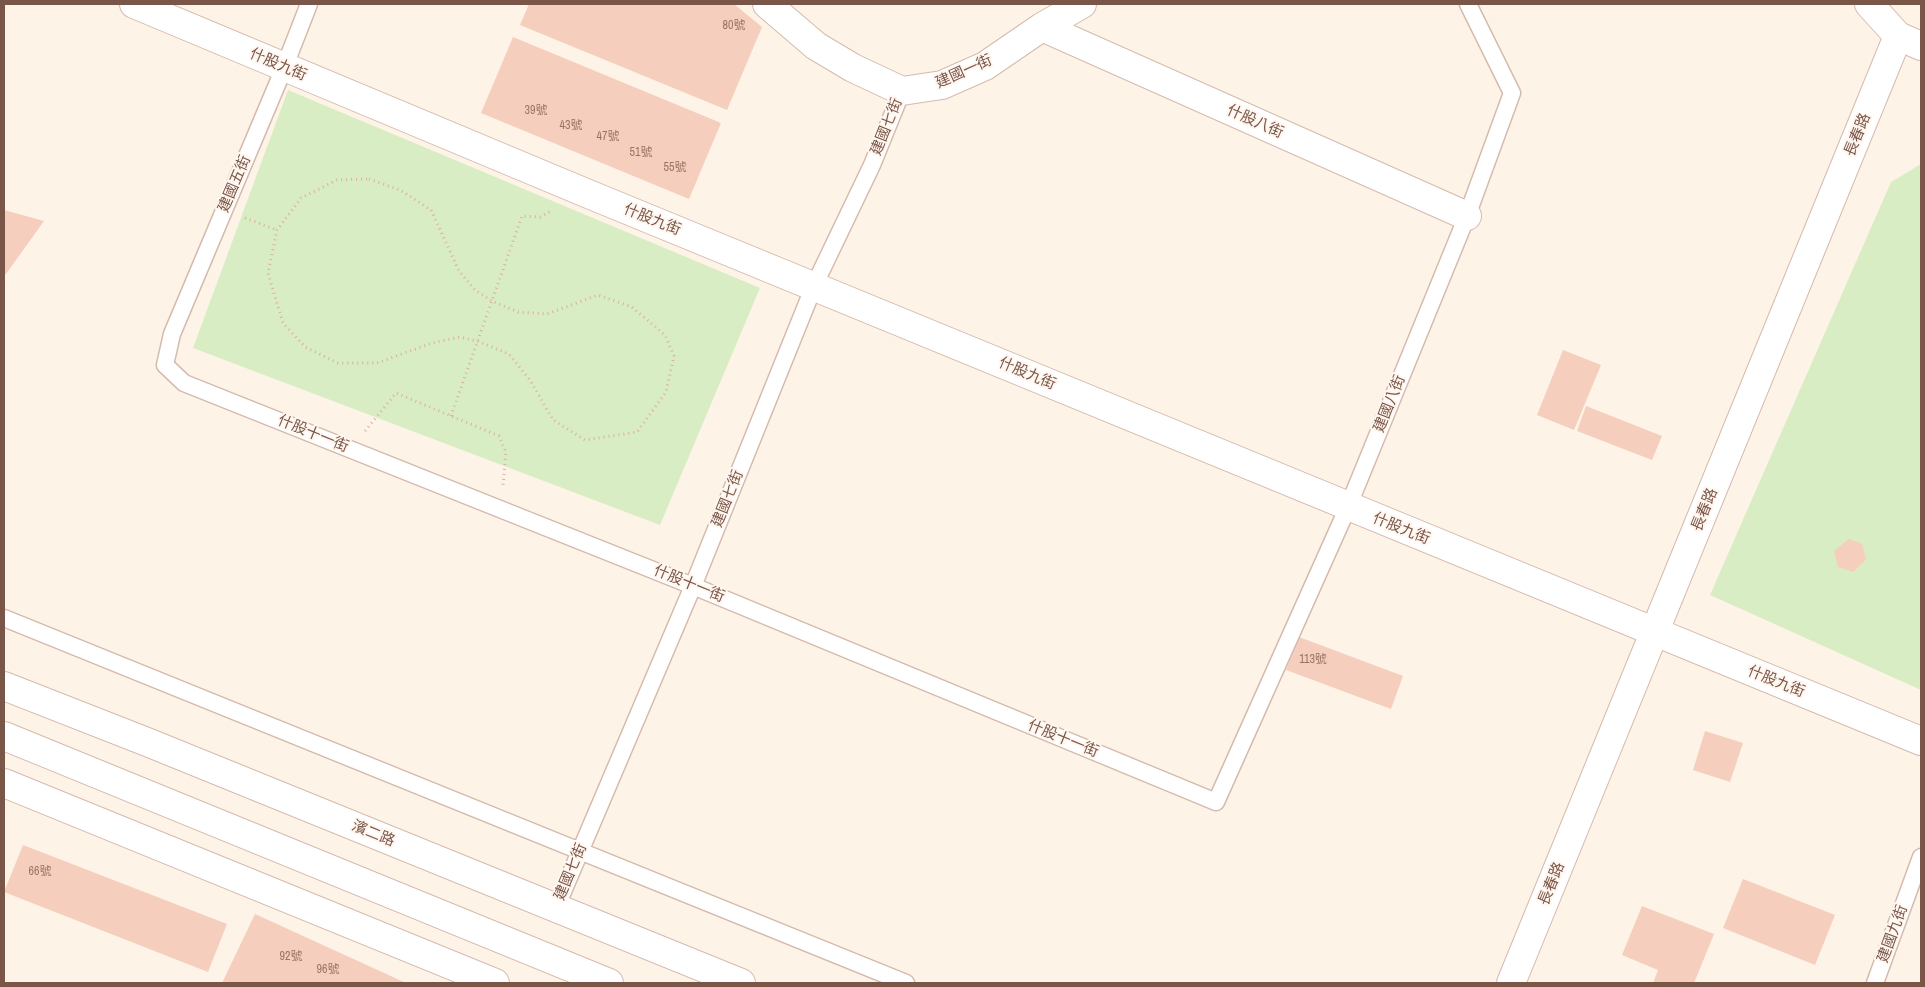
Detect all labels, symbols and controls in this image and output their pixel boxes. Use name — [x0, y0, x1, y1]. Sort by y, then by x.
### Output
house number: 80號 — [723, 19, 745, 33]
street label: 什股九街 — [247, 45, 309, 85]
street label: 建國一街 — [933, 52, 995, 92]
street label: 建國七街 — [867, 96, 907, 158]
street label: 什股八街 — [1224, 102, 1286, 142]
house number: 39號 — [525, 104, 547, 118]
street label: 長春路 — [1841, 111, 1875, 159]
house number: 43號 — [560, 119, 582, 133]
house number: 47號 — [597, 130, 619, 144]
house number: 51號 — [630, 146, 652, 160]
street label: 建國五街 — [215, 153, 255, 215]
house number: 55號 — [664, 161, 686, 175]
street label: 什股九街 — [621, 200, 683, 240]
street label: 什股九街 — [996, 354, 1058, 394]
street label: 建國八街 — [1370, 373, 1410, 435]
street label: 什股十一街 — [275, 412, 351, 456]
street label: 建國七街 — [708, 468, 748, 530]
street label: 長春路 — [1688, 486, 1722, 534]
street label: 什股九街 — [1370, 509, 1432, 549]
street label: 什股十一街 — [651, 562, 727, 606]
house number: 113號 — [1299, 653, 1327, 667]
street label: 什股九街 — [1745, 662, 1807, 702]
street label: 什股十一街 — [1025, 717, 1101, 761]
street label: 濱二路 — [349, 817, 397, 851]
street label: 建國七街 — [551, 841, 591, 903]
street label: 長春路 — [1535, 860, 1569, 908]
house number: 66號 — [29, 865, 51, 879]
street label: 建國九街 — [1874, 903, 1912, 965]
house number: 92號 — [280, 950, 302, 964]
house number: 96號 — [317, 963, 339, 977]

